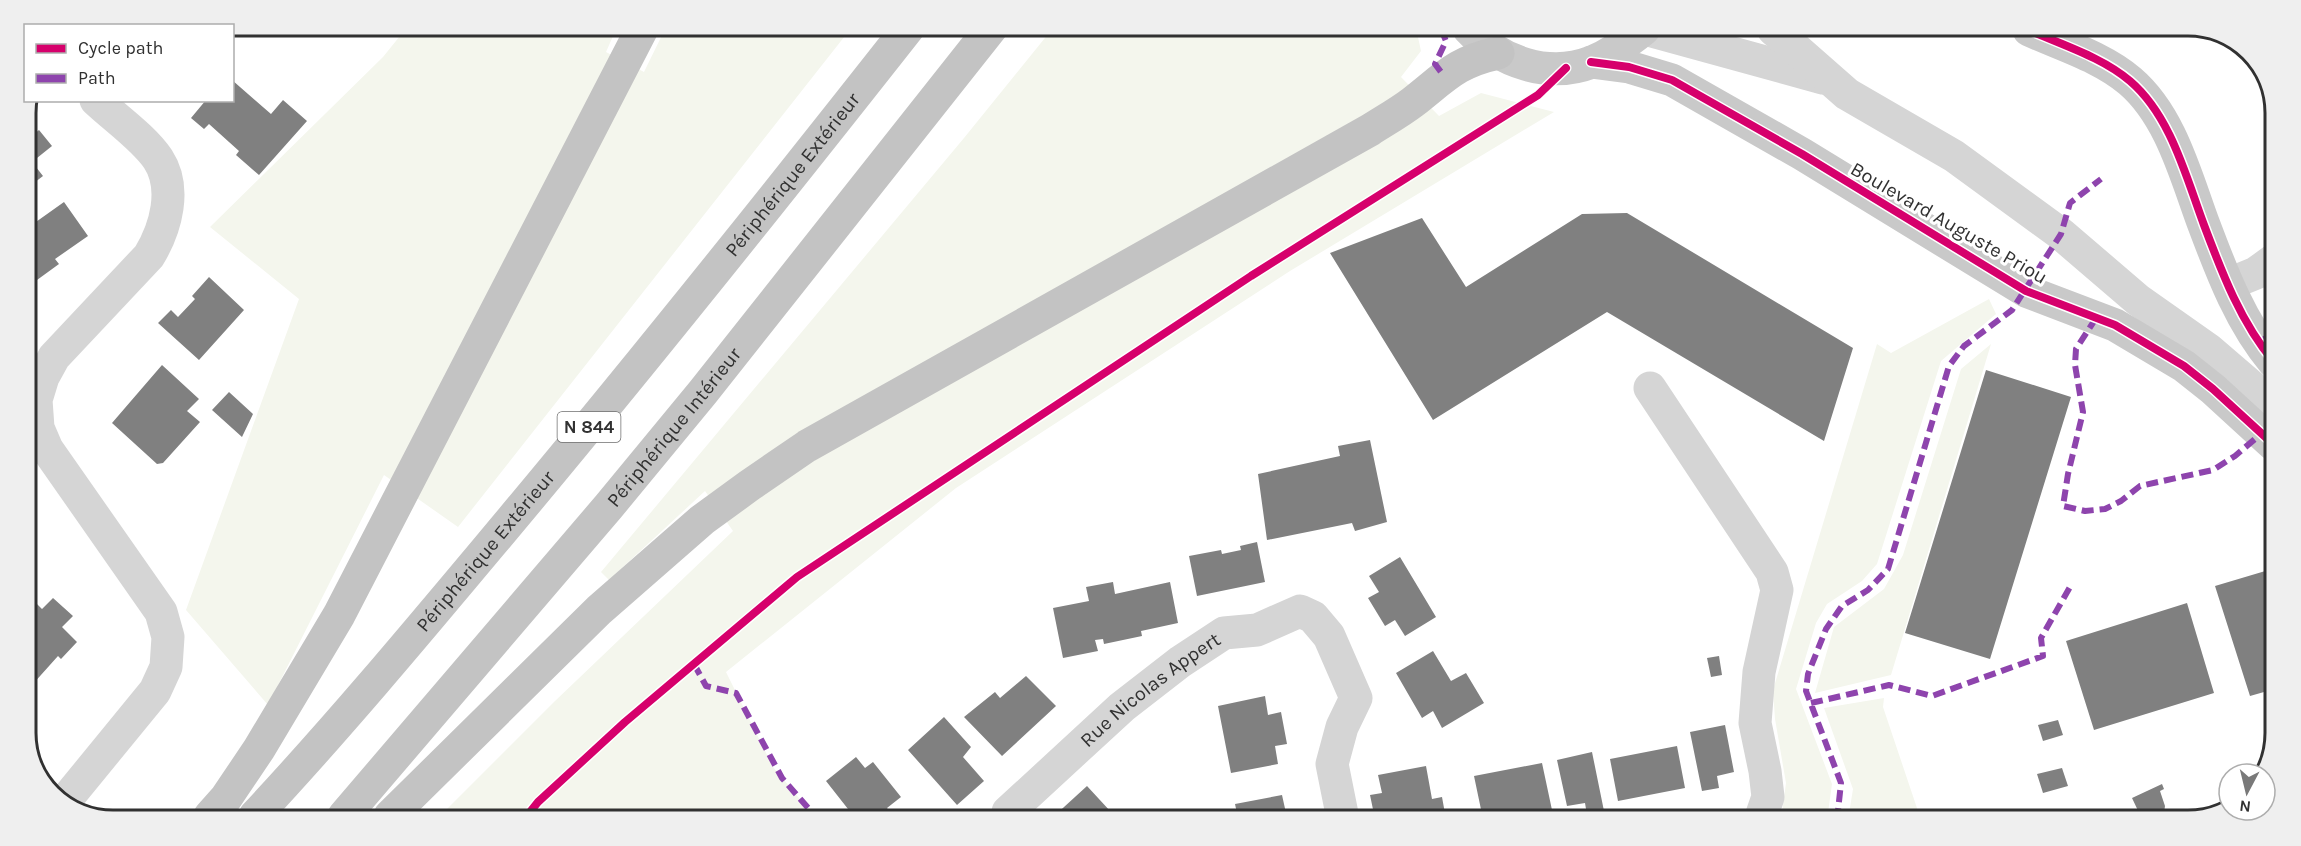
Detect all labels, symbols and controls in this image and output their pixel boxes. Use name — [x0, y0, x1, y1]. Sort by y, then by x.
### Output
legend — [24, 24, 234, 102]
text: Cycle path — [78, 37, 163, 59]
text: Path — [78, 67, 116, 89]
street label: Périphérique Extérieur — [720, 87, 865, 261]
street label: Boulevard Auguste Priou — [1846, 157, 2052, 289]
street label: Périphérique Intérieur — [602, 342, 746, 511]
road number: N 844 — [558, 412, 620, 442]
street label: Périphérique Extérieur — [411, 465, 560, 636]
street label: Rue Nicolas Appert — [1075, 627, 1225, 751]
north arrow — [2217, 762, 2277, 822]
text: N — [2238, 796, 2252, 817]

